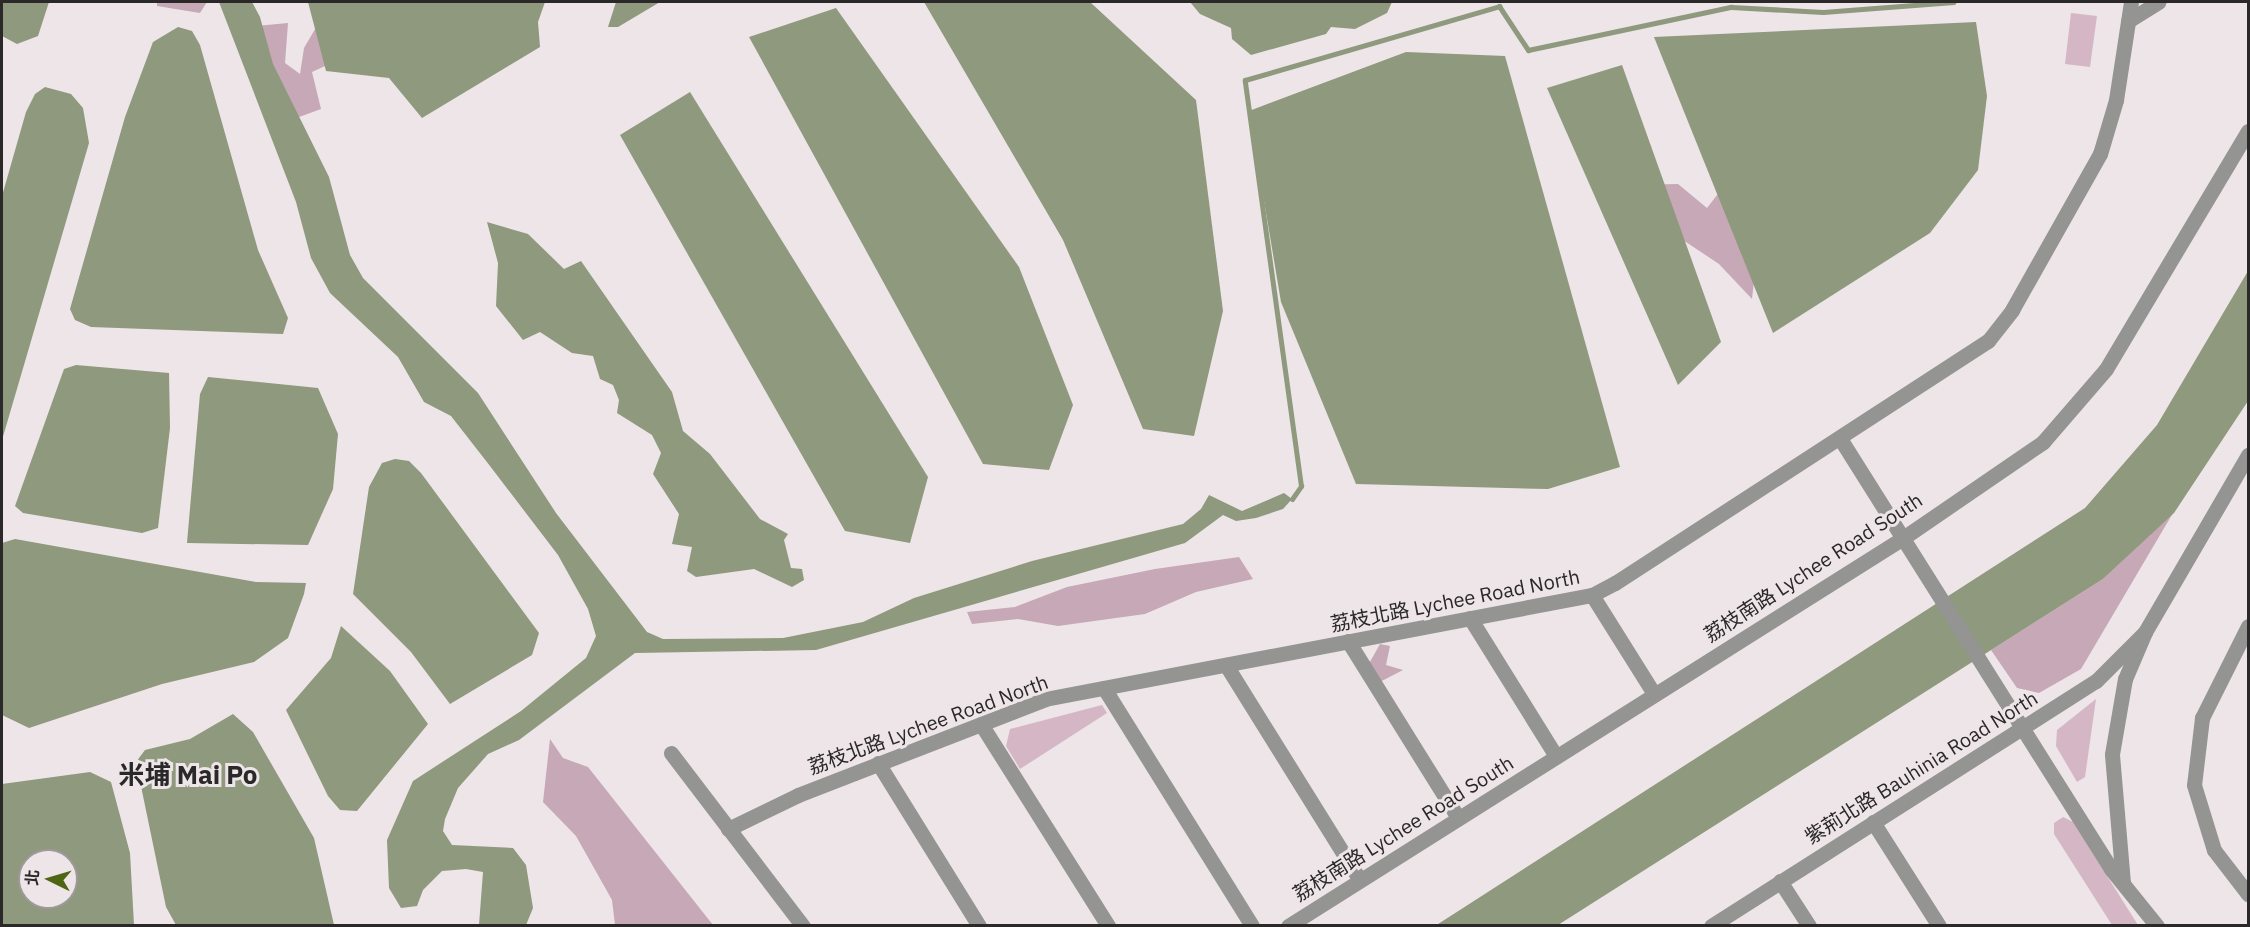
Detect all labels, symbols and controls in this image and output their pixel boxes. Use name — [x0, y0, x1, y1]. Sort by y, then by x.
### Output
street label: 荔枝南路 Lychee Road South — [1699, 487, 1927, 647]
street label: 荔枝北路 Lychee Road North — [1328, 564, 1582, 636]
street label: 荔枝北路 Lychee Road North — [805, 669, 1051, 779]
street label: 紫荊北路 Bauhinia Road North — [1800, 685, 2042, 849]
street label: 荔枝南路 Lychee Road South — [1288, 750, 1518, 906]
district label: 米埔 Mai Po — [119, 759, 257, 791]
north arrow — [18, 849, 78, 909]
text: 北 — [21, 869, 43, 886]

